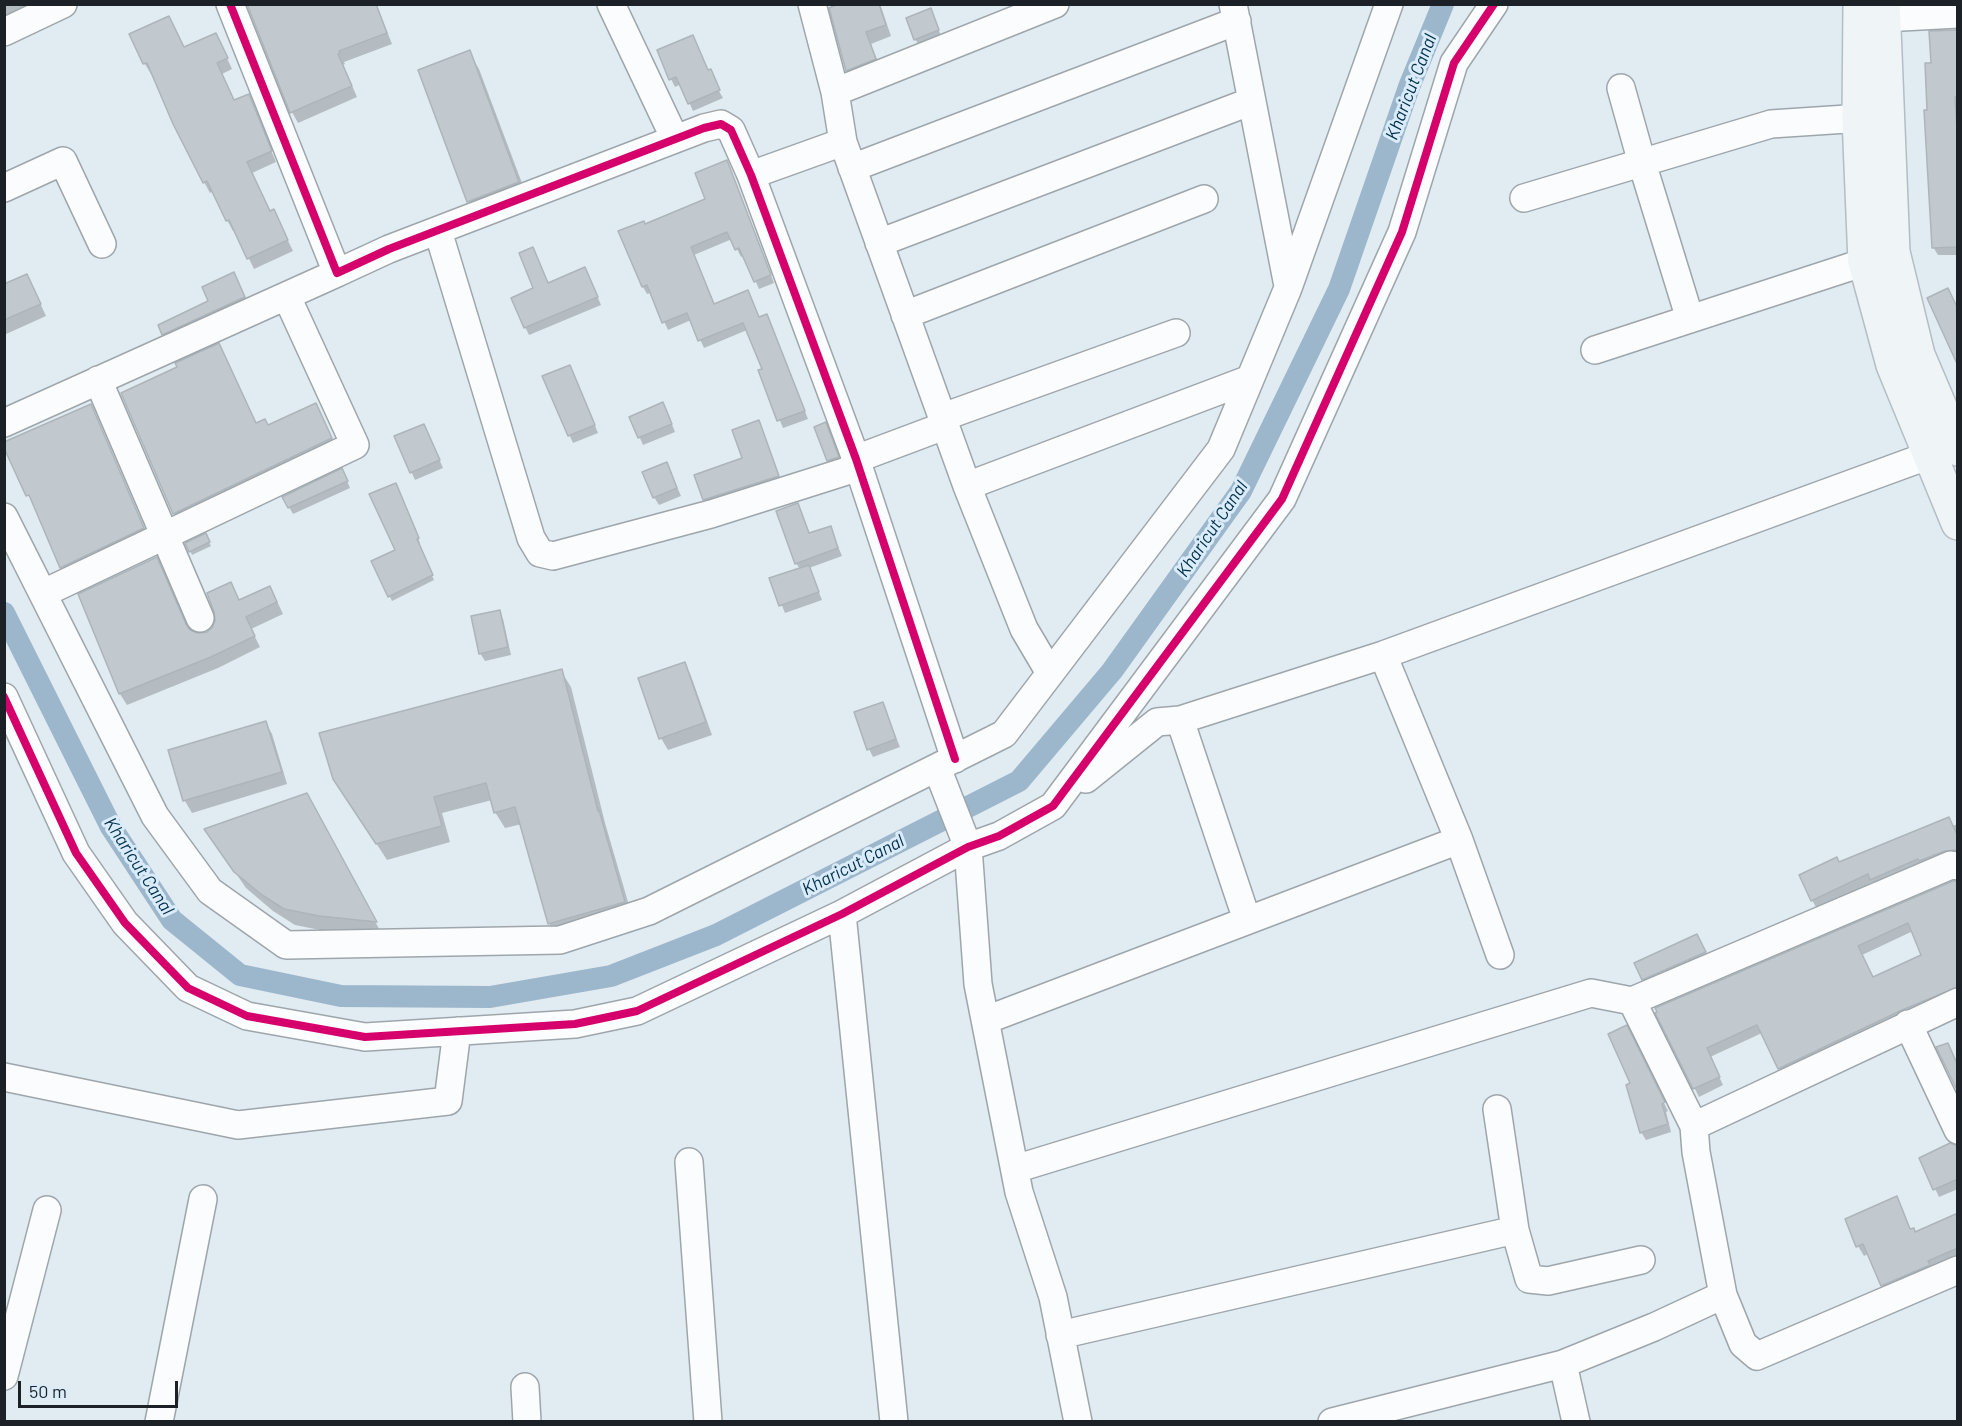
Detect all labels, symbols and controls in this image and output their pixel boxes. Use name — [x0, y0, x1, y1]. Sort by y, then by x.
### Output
water label: Kharicut Canal — [1381, 31, 1441, 143]
water label: Kharicut Canal — [1172, 477, 1252, 581]
water label: Kharicut Canal — [100, 813, 178, 919]
water label: Kharicut Canal — [798, 830, 908, 900]
scale bar — [21, 1369, 182, 1407]
text: 50 m — [29, 1380, 67, 1402]

